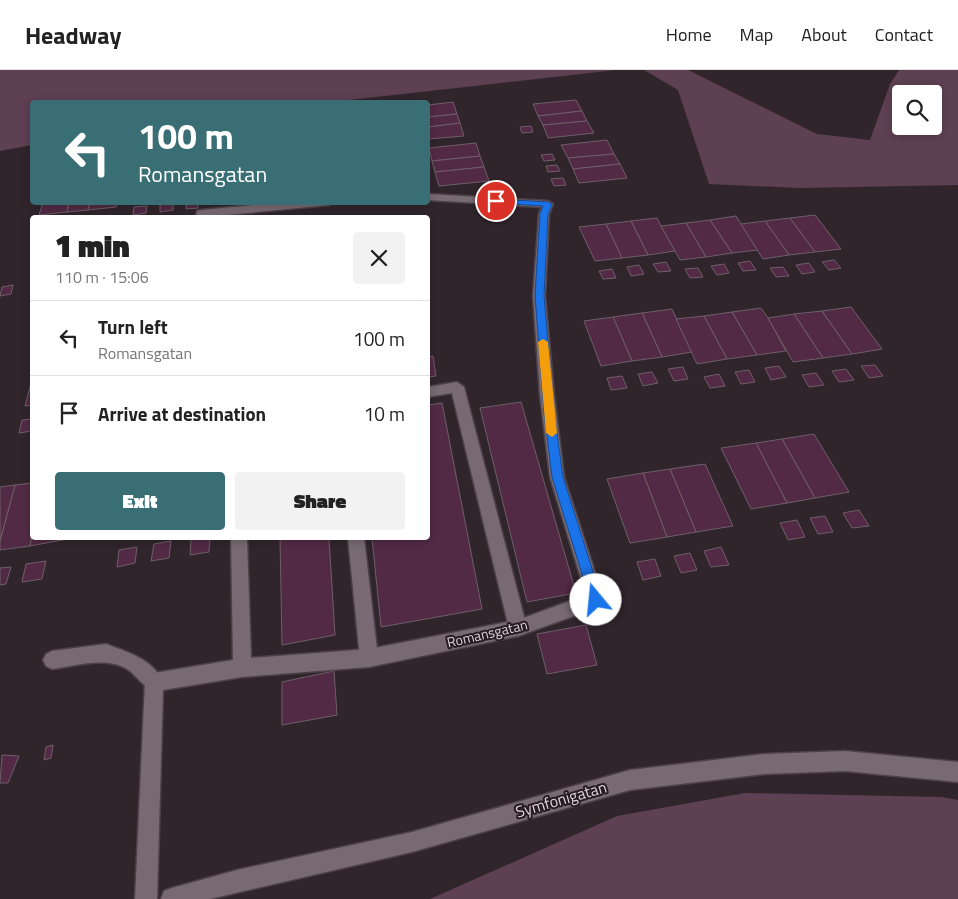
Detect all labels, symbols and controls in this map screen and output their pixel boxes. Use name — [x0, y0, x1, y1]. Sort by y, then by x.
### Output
text: Headway — [25, 17, 121, 53]
text: Home — [666, 21, 712, 48]
text: Map — [740, 21, 773, 48]
text: About — [801, 21, 847, 48]
text: Contact — [875, 21, 933, 48]
map controls — [892, 85, 942, 135]
button: search — [892, 85, 942, 135]
text: 100 m — [138, 109, 234, 163]
icon: left — [55, 120, 120, 185]
text: Romansgatan — [138, 157, 267, 191]
pin — [475, 180, 517, 222]
icon: arrive — [482, 187, 510, 215]
text: 1 min — [55, 223, 130, 269]
button: close — [353, 232, 405, 284]
text: 110 m · 15:06 — [55, 265, 149, 289]
text: Turn left — [98, 312, 168, 341]
icon: left — [55, 324, 83, 352]
text: 100 m — [353, 324, 405, 353]
text: Romansgatan — [98, 341, 192, 365]
icon: arrive — [55, 399, 83, 427]
text: Arrive at destination — [98, 399, 266, 428]
text: 10 m — [364, 399, 405, 428]
button: Exit — [55, 472, 225, 530]
button: Share — [235, 472, 405, 530]
position arrow — [569, 573, 621, 625]
street label: Romansgatan — [445, 614, 529, 652]
street label: Symfonigatan — [513, 775, 609, 823]

